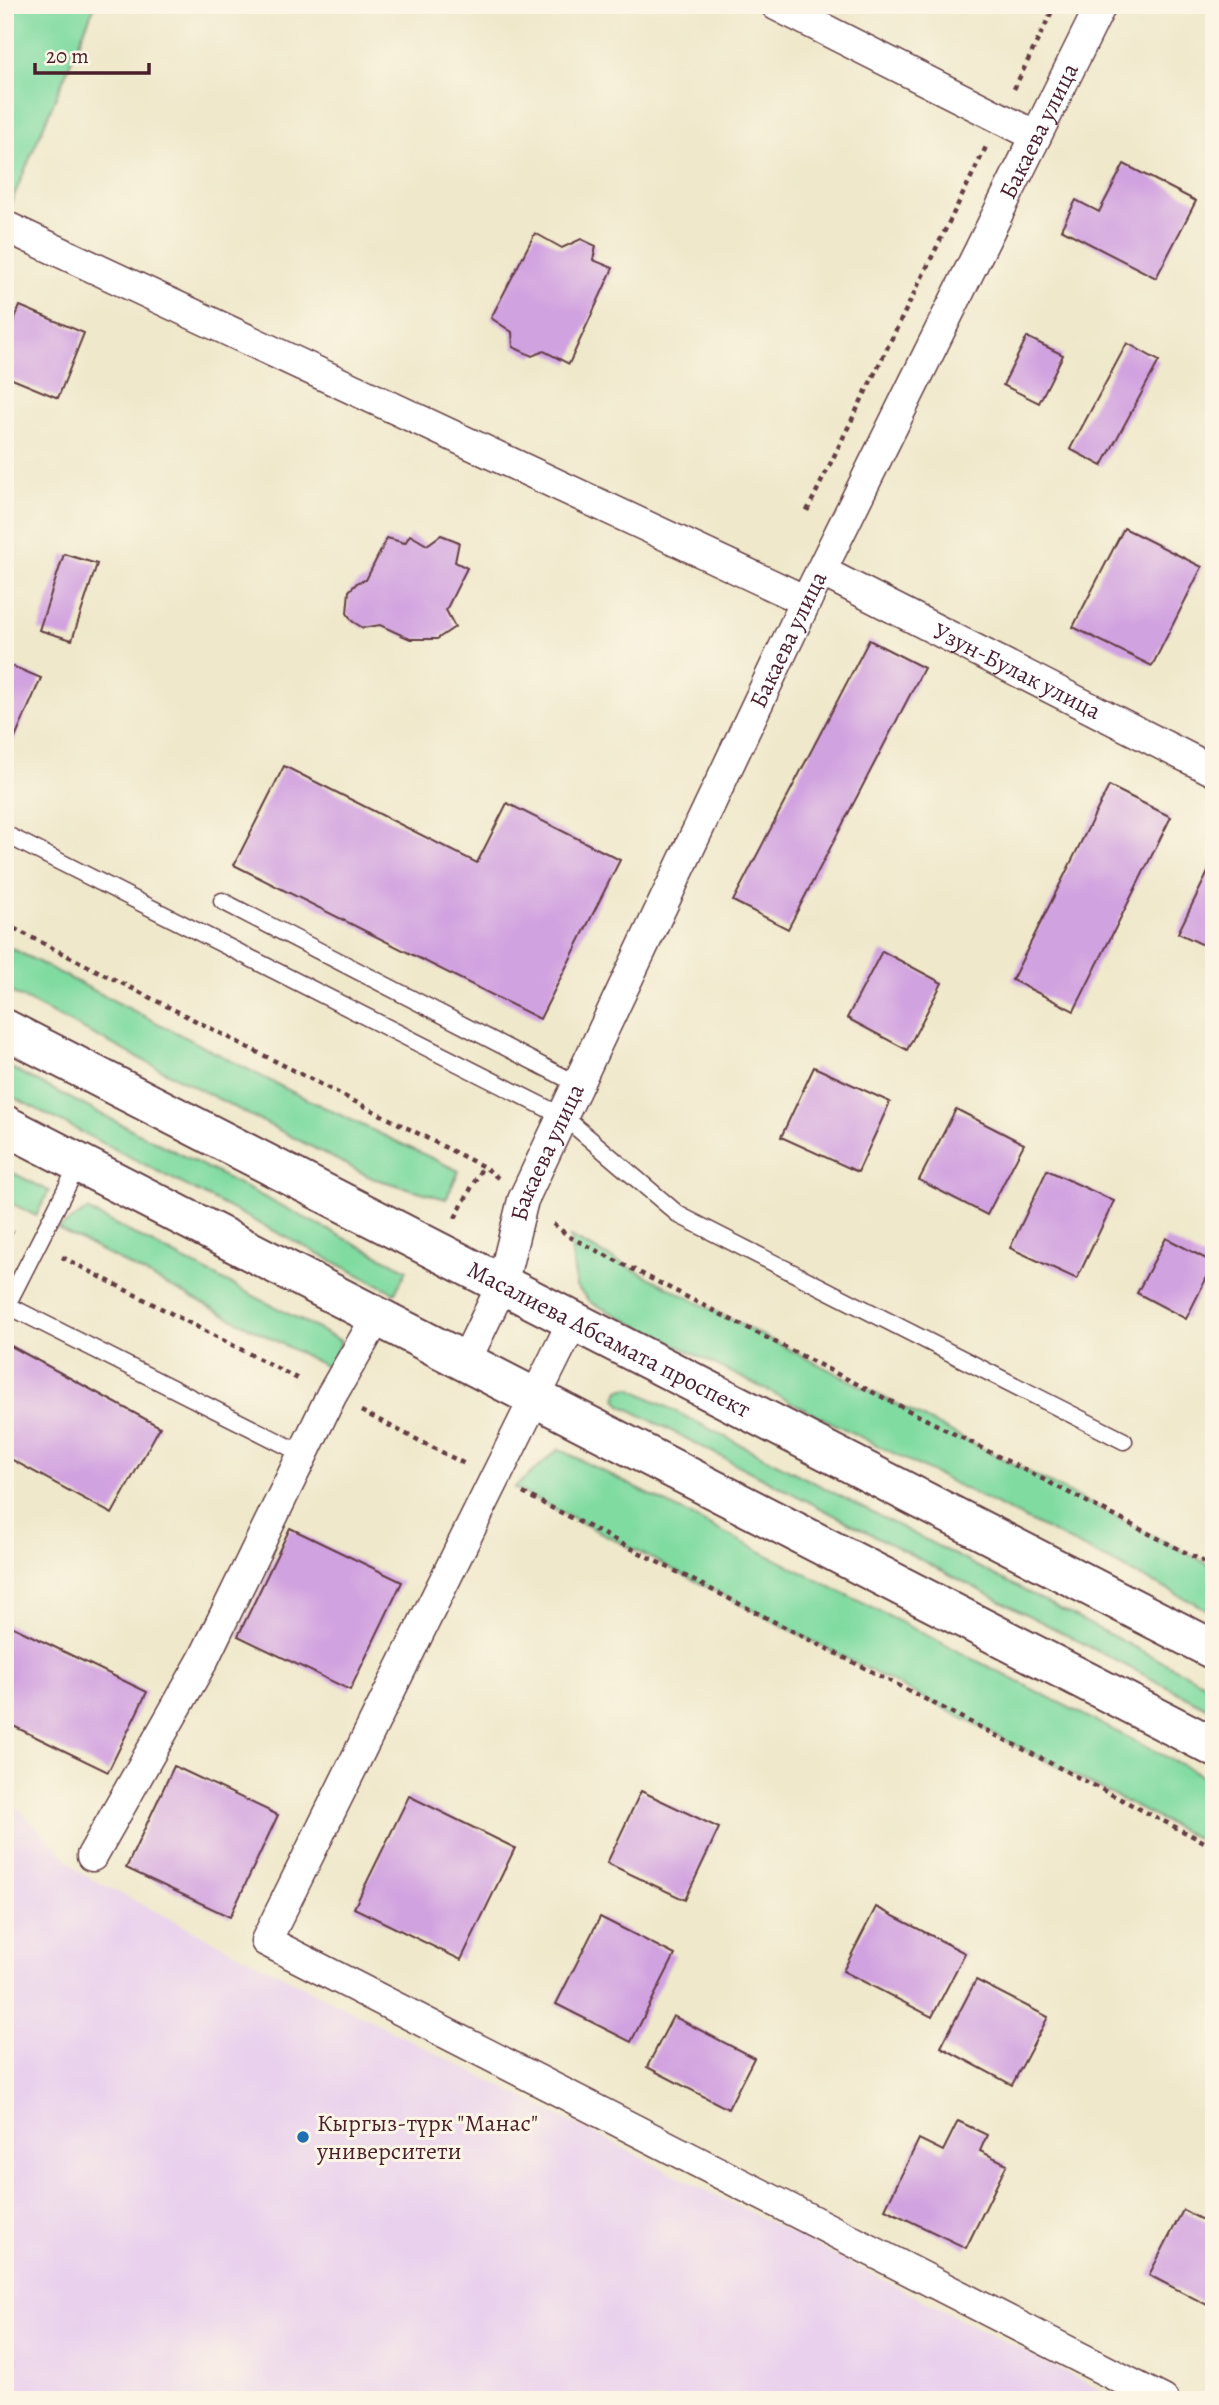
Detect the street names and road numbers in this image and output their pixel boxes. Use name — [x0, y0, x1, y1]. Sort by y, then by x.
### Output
street label: Бакаева улица — [992, 57, 1086, 204]
street label: Бакаева улица — [742, 566, 834, 713]
street label: Узун-Булак улица — [928, 615, 1106, 727]
street label: Бакаева улица — [502, 1078, 592, 1224]
street label: Масалиева Абсамата проспект — [462, 1253, 756, 1425]

